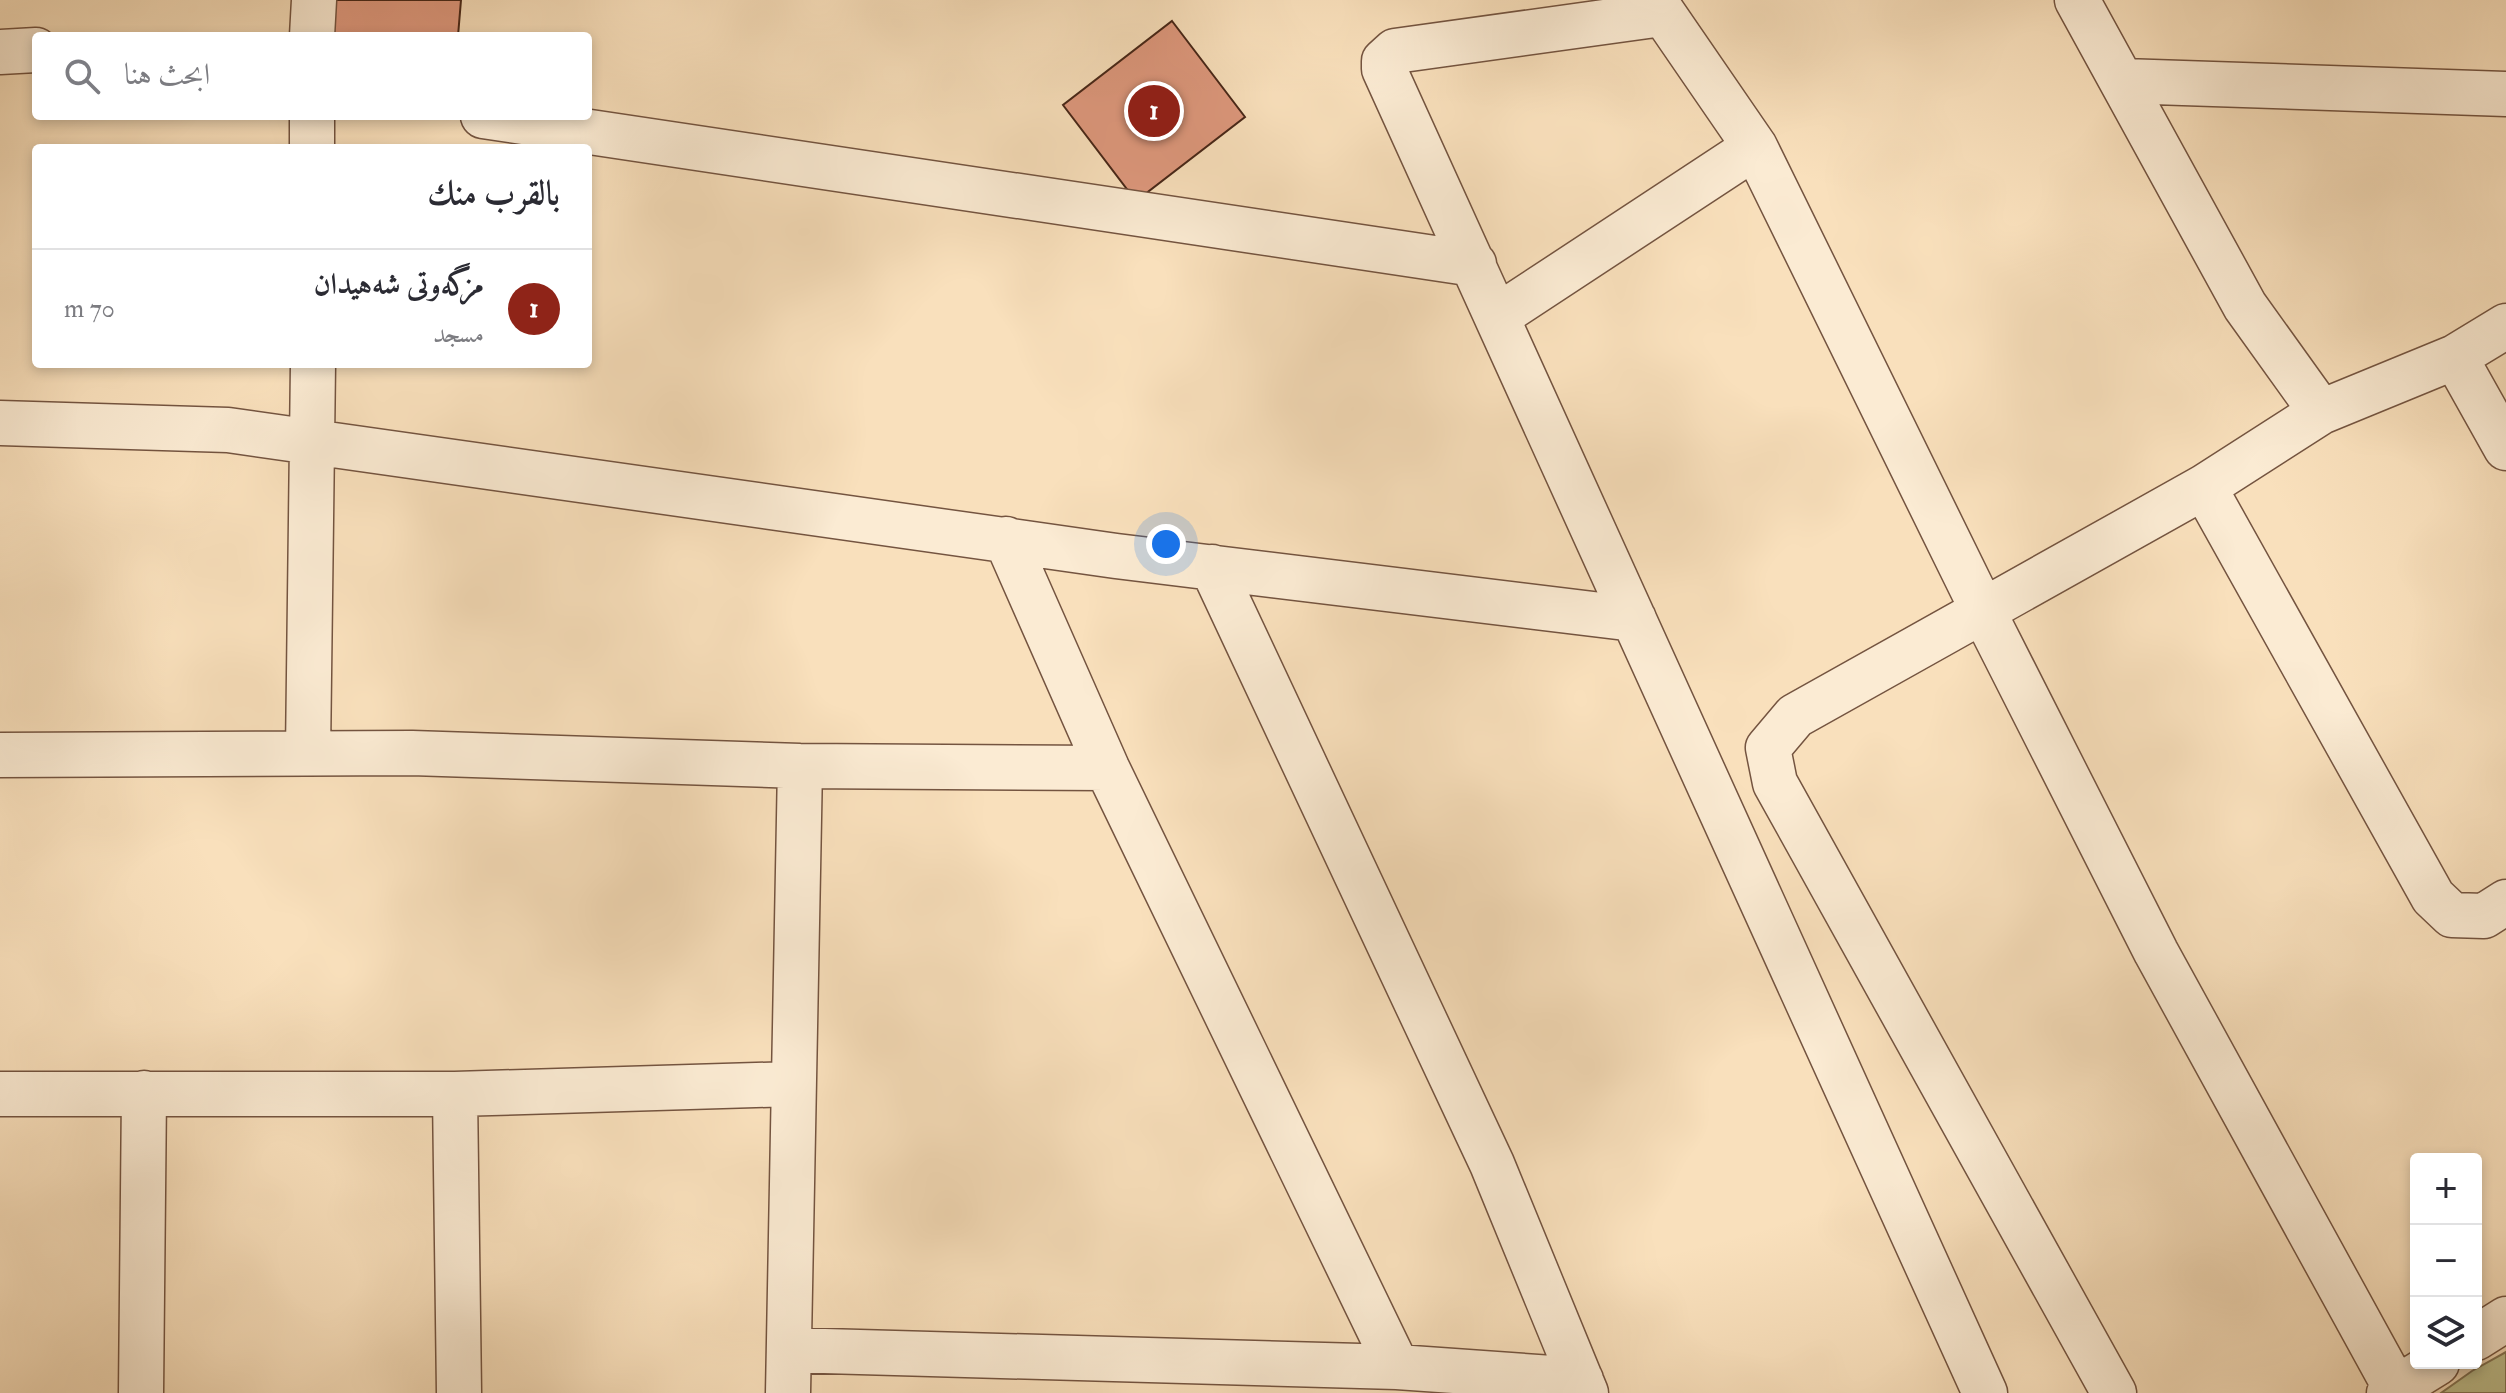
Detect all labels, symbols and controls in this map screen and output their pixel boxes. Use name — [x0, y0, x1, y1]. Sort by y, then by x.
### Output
search box — [32, 32, 592, 120]
icon: search — [60, 54, 104, 98]
text: ابحث هنا — [124, 56, 210, 93]
pin: 1 — [1128, 81, 1180, 141]
text: بالقرب منك — [427, 172, 560, 215]
text: مزگەوتی شەهیدان — [313, 266, 484, 303]
text: 70 m — [64, 293, 115, 325]
text: 1 — [529, 293, 539, 325]
text: مسجد — [433, 318, 484, 350]
your location — [1146, 524, 1186, 564]
map controls — [2410, 1153, 2482, 1369]
button: + — [2410, 1153, 2482, 1225]
button: − — [2410, 1225, 2482, 1297]
button: layers — [2410, 1297, 2482, 1369]

